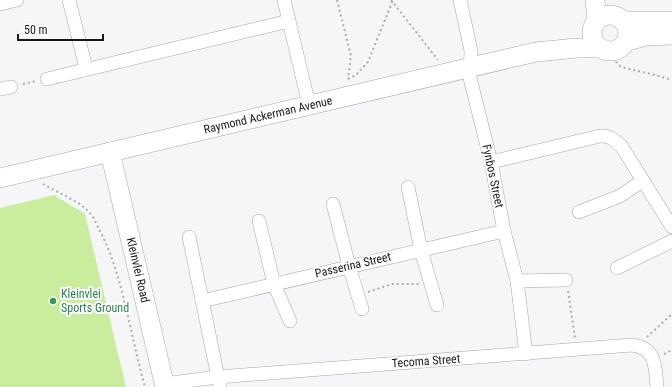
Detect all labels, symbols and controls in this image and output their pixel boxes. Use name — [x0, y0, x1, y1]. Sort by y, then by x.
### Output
scale bar — [18, 16, 103, 42]
text: 50 m — [24, 23, 48, 37]
street label: Raymond Ackerman Avenue — [202, 93, 334, 137]
street label: Fynbos Street — [479, 143, 507, 210]
street label: Kleinvlei Road — [124, 236, 152, 304]
street label: Passerina Street — [314, 249, 393, 281]
place label: Kleinvlei Sports Ground — [61, 287, 129, 315]
marker: Kleinvlei Sports Ground — [48, 296, 58, 306]
street label: Tecoma Street — [391, 352, 461, 370]

